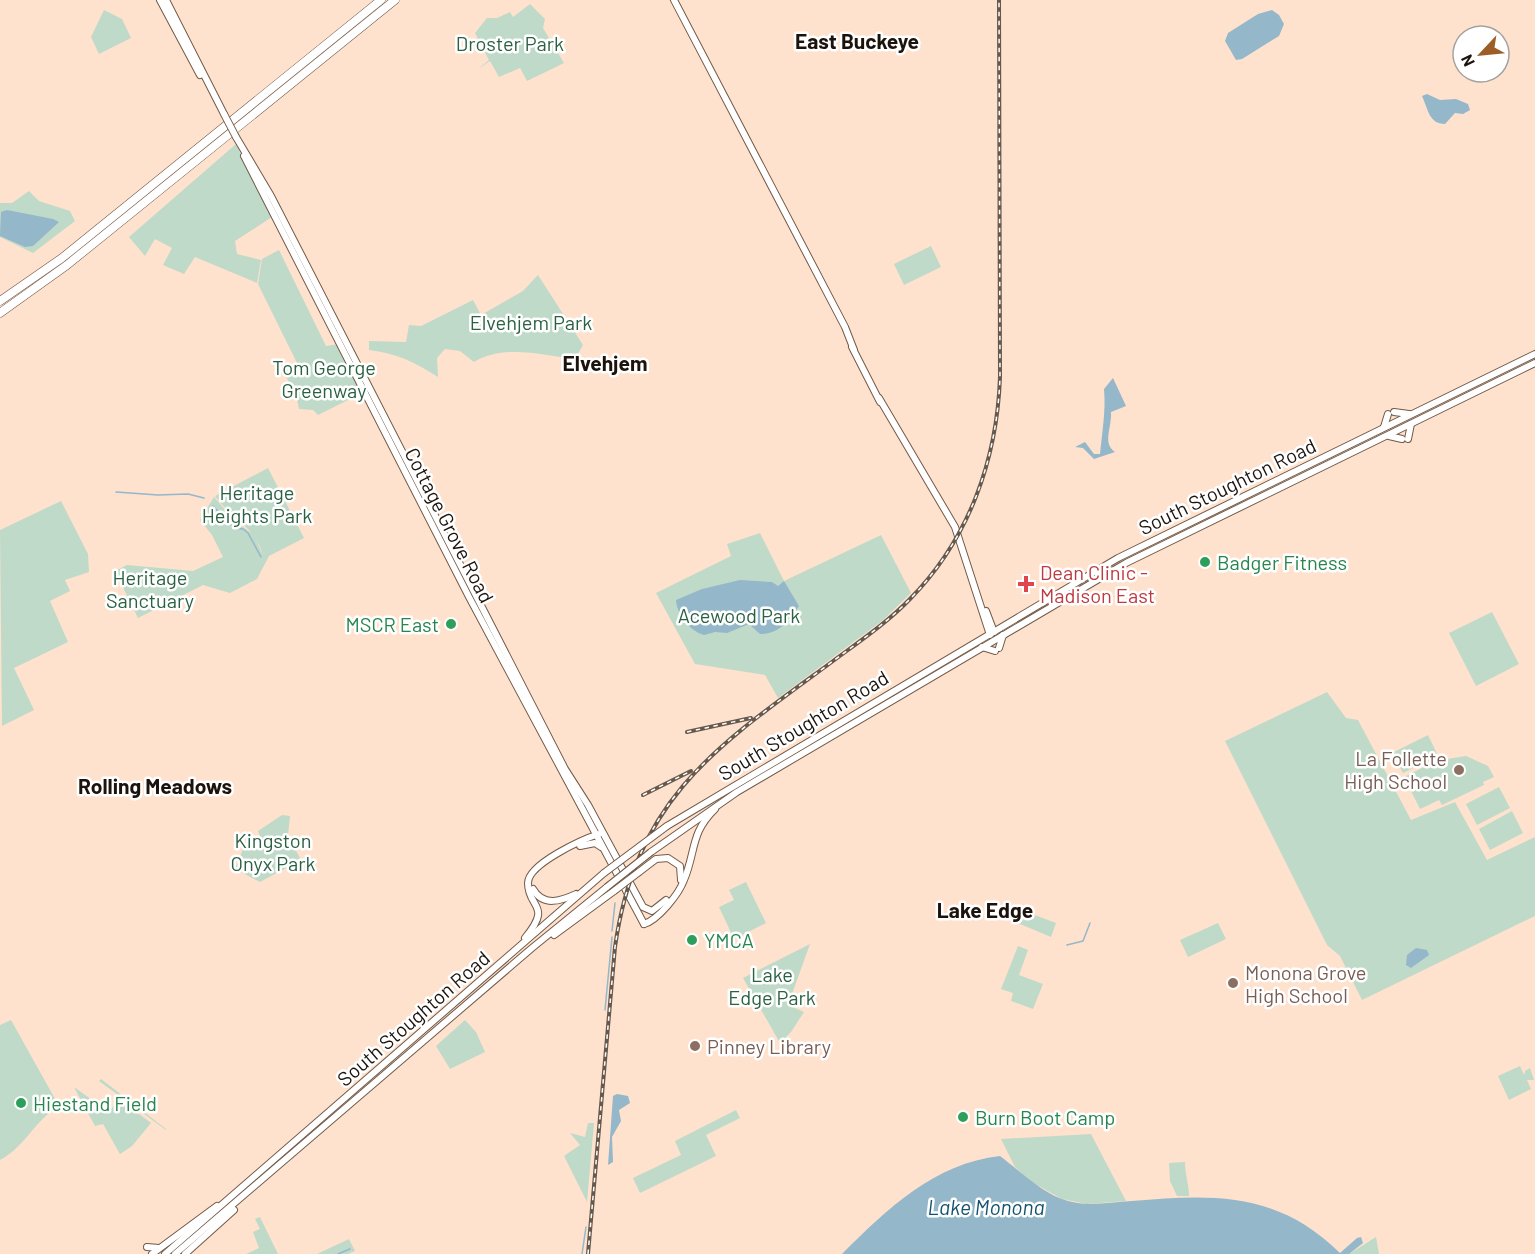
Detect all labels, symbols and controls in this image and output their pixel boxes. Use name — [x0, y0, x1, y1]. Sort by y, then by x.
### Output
north arrow — [1451, 24, 1511, 84]
district label: East Buckeye — [795, 28, 919, 53]
park label: Droster Park — [456, 31, 564, 55]
text: N — [1456, 52, 1478, 70]
park label: Elvehjem Park — [470, 310, 592, 334]
district label: Elvehjem — [563, 350, 647, 375]
park label: Tom George Greenway — [272, 355, 376, 402]
street label: South Stoughton Road — [1135, 433, 1319, 539]
street label: Cottage Grove Road — [400, 443, 500, 607]
park label: Heritage Heights Park — [202, 480, 312, 527]
place label: Badger Fitness — [1217, 550, 1347, 574]
marker: Badger Fitness — [1198, 555, 1212, 569]
place label: Dean Clinic - Madison East — [1040, 560, 1155, 607]
park label: Heritage Sanctuary — [106, 565, 194, 612]
marker: Dean Clinic - Madison East — [1017, 575, 1035, 593]
park label: Acewood Park — [678, 603, 800, 627]
place label: MSCR East — [345, 612, 439, 636]
marker: MSCR East — [444, 617, 458, 631]
street label: South Stoughton Road — [714, 665, 892, 785]
place label: La Follette High School — [1344, 746, 1447, 793]
marker: La Follette High School — [1452, 763, 1466, 777]
district label: Rolling Meadows — [78, 773, 232, 798]
park label: Kingston Onyx Park — [230, 828, 316, 875]
district label: Lake Edge — [937, 897, 1033, 922]
place label: YMCA — [704, 928, 754, 952]
marker: YMCA — [685, 933, 699, 947]
street label: South Stoughton Road — [332, 945, 494, 1091]
place label: Monona Grove High School — [1245, 960, 1367, 1007]
park label: Lake Edge Park — [728, 962, 816, 1009]
marker: Monona Grove High School — [1226, 976, 1240, 990]
place label: Pinney Library — [707, 1034, 831, 1058]
marker: Pinney Library — [688, 1039, 702, 1053]
place label: Hiestand Field — [33, 1091, 157, 1115]
marker: Hiestand Field — [14, 1096, 28, 1110]
place label: Burn Boot Camp — [975, 1105, 1115, 1129]
marker: Burn Boot Camp — [956, 1110, 970, 1124]
water label: Lake Monona — [927, 1194, 1045, 1219]

